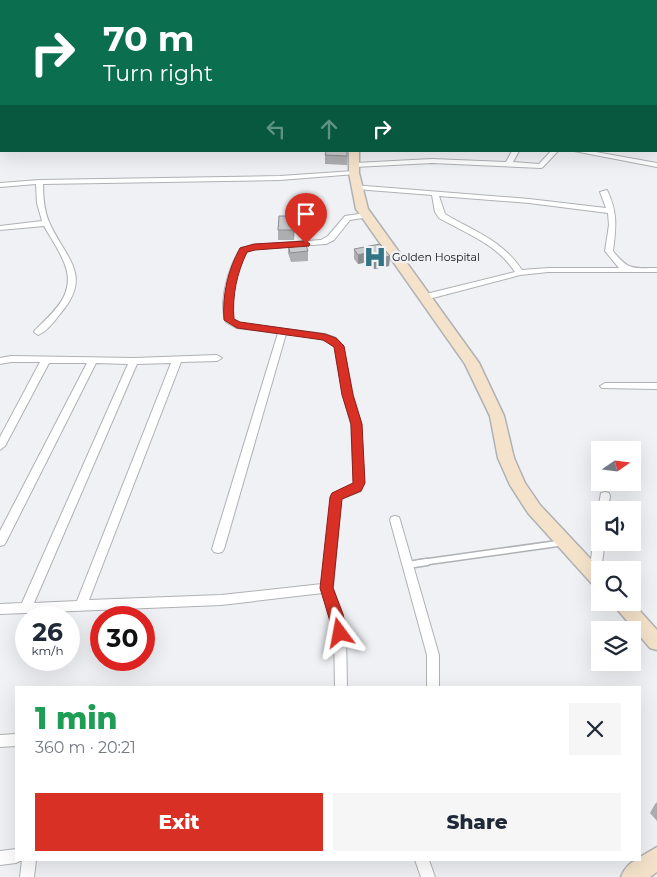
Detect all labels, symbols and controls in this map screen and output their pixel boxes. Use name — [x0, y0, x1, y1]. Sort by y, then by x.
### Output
text: 70 m — [103, 17, 194, 60]
icon: right — [20, 20, 85, 85]
text: Turn right — [103, 60, 213, 87]
icon: left — [262, 115, 290, 143]
icon: ahead — [315, 115, 343, 143]
icon: right — [368, 115, 396, 143]
pin — [285, 193, 327, 244]
icon: arrive — [292, 200, 320, 228]
hospital icon: Golden Hospital — [362, 244, 388, 270]
place label: Golden Hospital — [392, 250, 480, 264]
north arrow — [591, 441, 641, 491]
map controls — [591, 441, 641, 671]
button: sound — [591, 501, 641, 551]
button: search — [591, 561, 641, 611]
speed limit sign: 30 — [90, 606, 155, 671]
position arrow — [313, 606, 365, 658]
text: 26 — [32, 617, 63, 647]
button: layers — [591, 621, 641, 671]
text: km/h — [31, 643, 64, 658]
text: 1 min — [35, 700, 118, 737]
button: close — [569, 703, 621, 755]
text: 360 m · 20:21 — [35, 738, 136, 757]
button: Exit — [35, 793, 323, 851]
button: Share — [333, 793, 621, 851]

